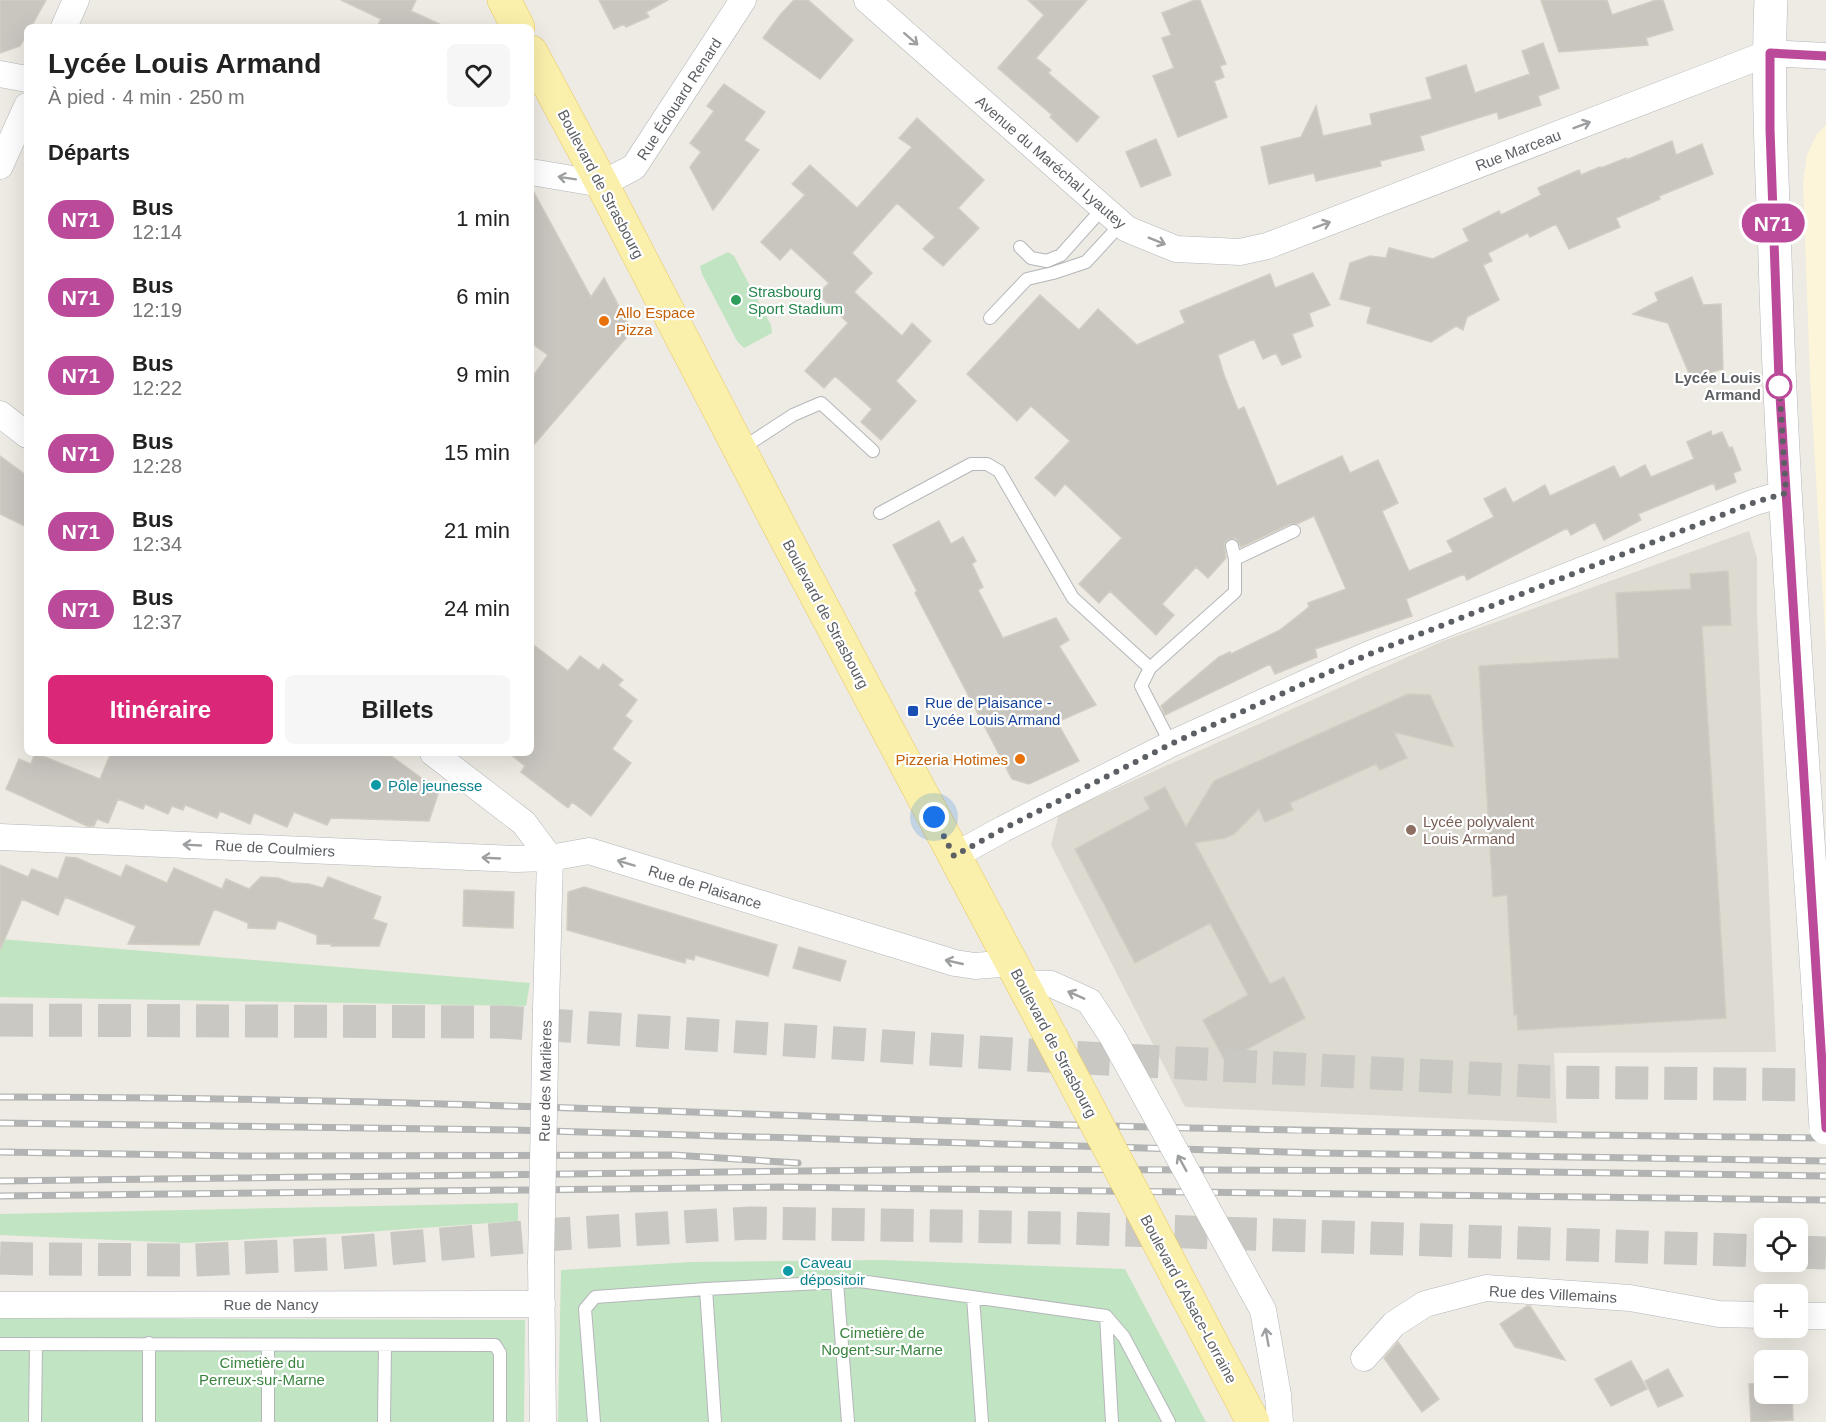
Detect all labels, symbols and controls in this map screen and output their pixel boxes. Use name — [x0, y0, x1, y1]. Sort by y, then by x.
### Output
one-way arrow — [903, 32, 918, 46]
street label: Rue Édouard Renard — [633, 35, 725, 163]
button: heart — [447, 44, 510, 107]
text: Lycée Louis Armand — [48, 48, 321, 79]
text: À pied · 4 min · 250 m — [48, 86, 245, 108]
street label: Avenue du Maréchal Lyautey — [972, 92, 1130, 232]
street label: Boulevard de Strasbourg — [555, 107, 647, 261]
one-way arrow — [1572, 119, 1591, 130]
street label: Rue Marceau — [1473, 126, 1563, 174]
text: Départs — [48, 140, 130, 165]
one-way arrow — [557, 173, 577, 184]
text: Bus — [132, 195, 174, 220]
line badge: N71 — [1738, 204, 1808, 242]
text: 1 min — [456, 206, 510, 231]
text: N71 — [62, 208, 100, 231]
text: N71 — [1754, 212, 1792, 235]
one-way arrow — [1312, 219, 1331, 230]
text: 12:14 — [132, 221, 182, 243]
one-way arrow — [1147, 237, 1166, 248]
text: Bus — [132, 273, 174, 298]
place label: Strasbourg Sport Stadium — [748, 283, 843, 317]
text: 6 min — [456, 284, 510, 309]
text: N71 — [62, 286, 100, 309]
marker: Strasbourg Sport Stadium — [729, 293, 743, 307]
text: 12:19 — [132, 299, 182, 321]
place label: Allo Espace Pizza — [616, 304, 695, 338]
marker: Allo Espace Pizza — [597, 314, 611, 328]
text: Bus — [132, 351, 174, 376]
text: 9 min — [456, 362, 510, 387]
text: N71 — [62, 364, 100, 387]
place label: Lycée Louis Armand — [1675, 369, 1761, 403]
marker: Lycée Louis Armand — [1766, 373, 1792, 399]
text: 12:22 — [132, 377, 182, 399]
text: Bus — [132, 429, 174, 454]
text: 15 min — [444, 440, 510, 465]
text: N71 — [62, 442, 100, 465]
text: 12:28 — [132, 455, 182, 477]
text: Bus — [132, 507, 174, 532]
text: 21 min — [444, 518, 510, 543]
text: N71 — [62, 520, 100, 543]
text: 12:34 — [132, 533, 182, 555]
street label: Boulevard de Strasbourg — [780, 537, 872, 691]
text: Bus — [132, 585, 174, 610]
text: 24 min — [444, 596, 510, 621]
text: N71 — [62, 598, 100, 621]
text: 12:37 — [132, 611, 182, 633]
button: Itinéraire — [48, 675, 273, 744]
button: Billets — [285, 675, 510, 744]
place label: Rue de Plaisance - Lycée Louis Armand — [925, 694, 1060, 728]
marker: Rue de Plaisance - Lycée Louis Armand — [906, 704, 920, 718]
place label: Pizzeria Hotimes — [895, 751, 1008, 768]
marker: Pizzeria Hotimes — [1013, 752, 1027, 766]
place label: Pôle jeunesse — [388, 777, 482, 794]
marker: Pôle jeunesse — [369, 778, 383, 792]
your location — [919, 802, 949, 832]
place label: Lycée polyvalent Louis Armand — [1423, 813, 1535, 847]
marker: Lycée polyvalent Louis Armand — [1404, 823, 1418, 837]
street label: Rue de Coulmiers — [215, 836, 335, 860]
one-way arrow — [182, 839, 202, 850]
one-way arrow — [482, 852, 502, 864]
one-way arrow — [617, 857, 636, 868]
street label: Rue de Plaisance — [646, 862, 764, 912]
one-way arrow — [944, 955, 963, 967]
street label: Boulevard de Strasbourg — [1008, 966, 1100, 1120]
one-way arrow — [1067, 989, 1085, 1000]
street label: Rue des Marlières — [535, 1020, 555, 1142]
one-way arrow — [1176, 1155, 1187, 1173]
street label: Boulevard d'Alsace-Lorraine — [1137, 1212, 1241, 1386]
map controls — [1754, 1218, 1808, 1404]
button: locate — [1754, 1218, 1808, 1272]
place label: Caveau dépositoir — [800, 1254, 865, 1288]
marker: Caveau dépositoir — [781, 1264, 795, 1278]
street label: Rue des Villemains — [1489, 1282, 1617, 1306]
button: + — [1754, 1284, 1808, 1338]
street label: Rue de Nancy — [223, 1296, 319, 1313]
park label: Cimetière de Nogent-sur-Marne — [821, 1324, 943, 1358]
one-way arrow — [1262, 1328, 1273, 1348]
button: − — [1754, 1350, 1808, 1404]
park label: Cimetière du Perreux-sur-Marne — [199, 1354, 325, 1388]

